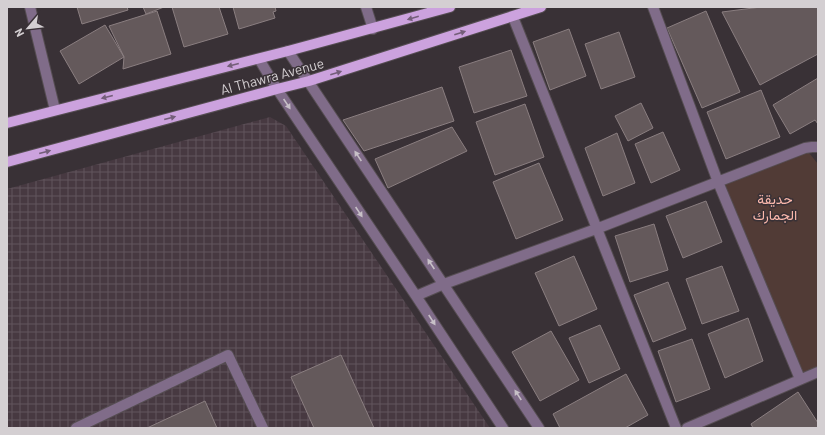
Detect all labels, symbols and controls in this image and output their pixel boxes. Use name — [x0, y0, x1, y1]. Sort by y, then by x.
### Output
north arrow — [8, 8, 48, 48]
one-way arrow — [407, 15, 419, 21]
text: N — [11, 27, 26, 39]
one-way arrow — [454, 30, 466, 36]
street label: Al Thawra Avenue — [218, 54, 326, 98]
one-way arrow — [227, 63, 239, 69]
one-way arrow — [330, 70, 342, 76]
one-way arrow — [101, 94, 113, 100]
one-way arrow — [283, 99, 291, 109]
one-way arrow — [164, 115, 176, 121]
one-way arrow — [39, 149, 51, 155]
one-way arrow — [354, 151, 362, 161]
park label: حديقة الجمارك — [753, 190, 797, 224]
one-way arrow — [356, 206, 363, 218]
one-way arrow — [427, 258, 434, 270]
one-way arrow — [428, 315, 436, 325]
one-way arrow — [514, 390, 522, 401]

